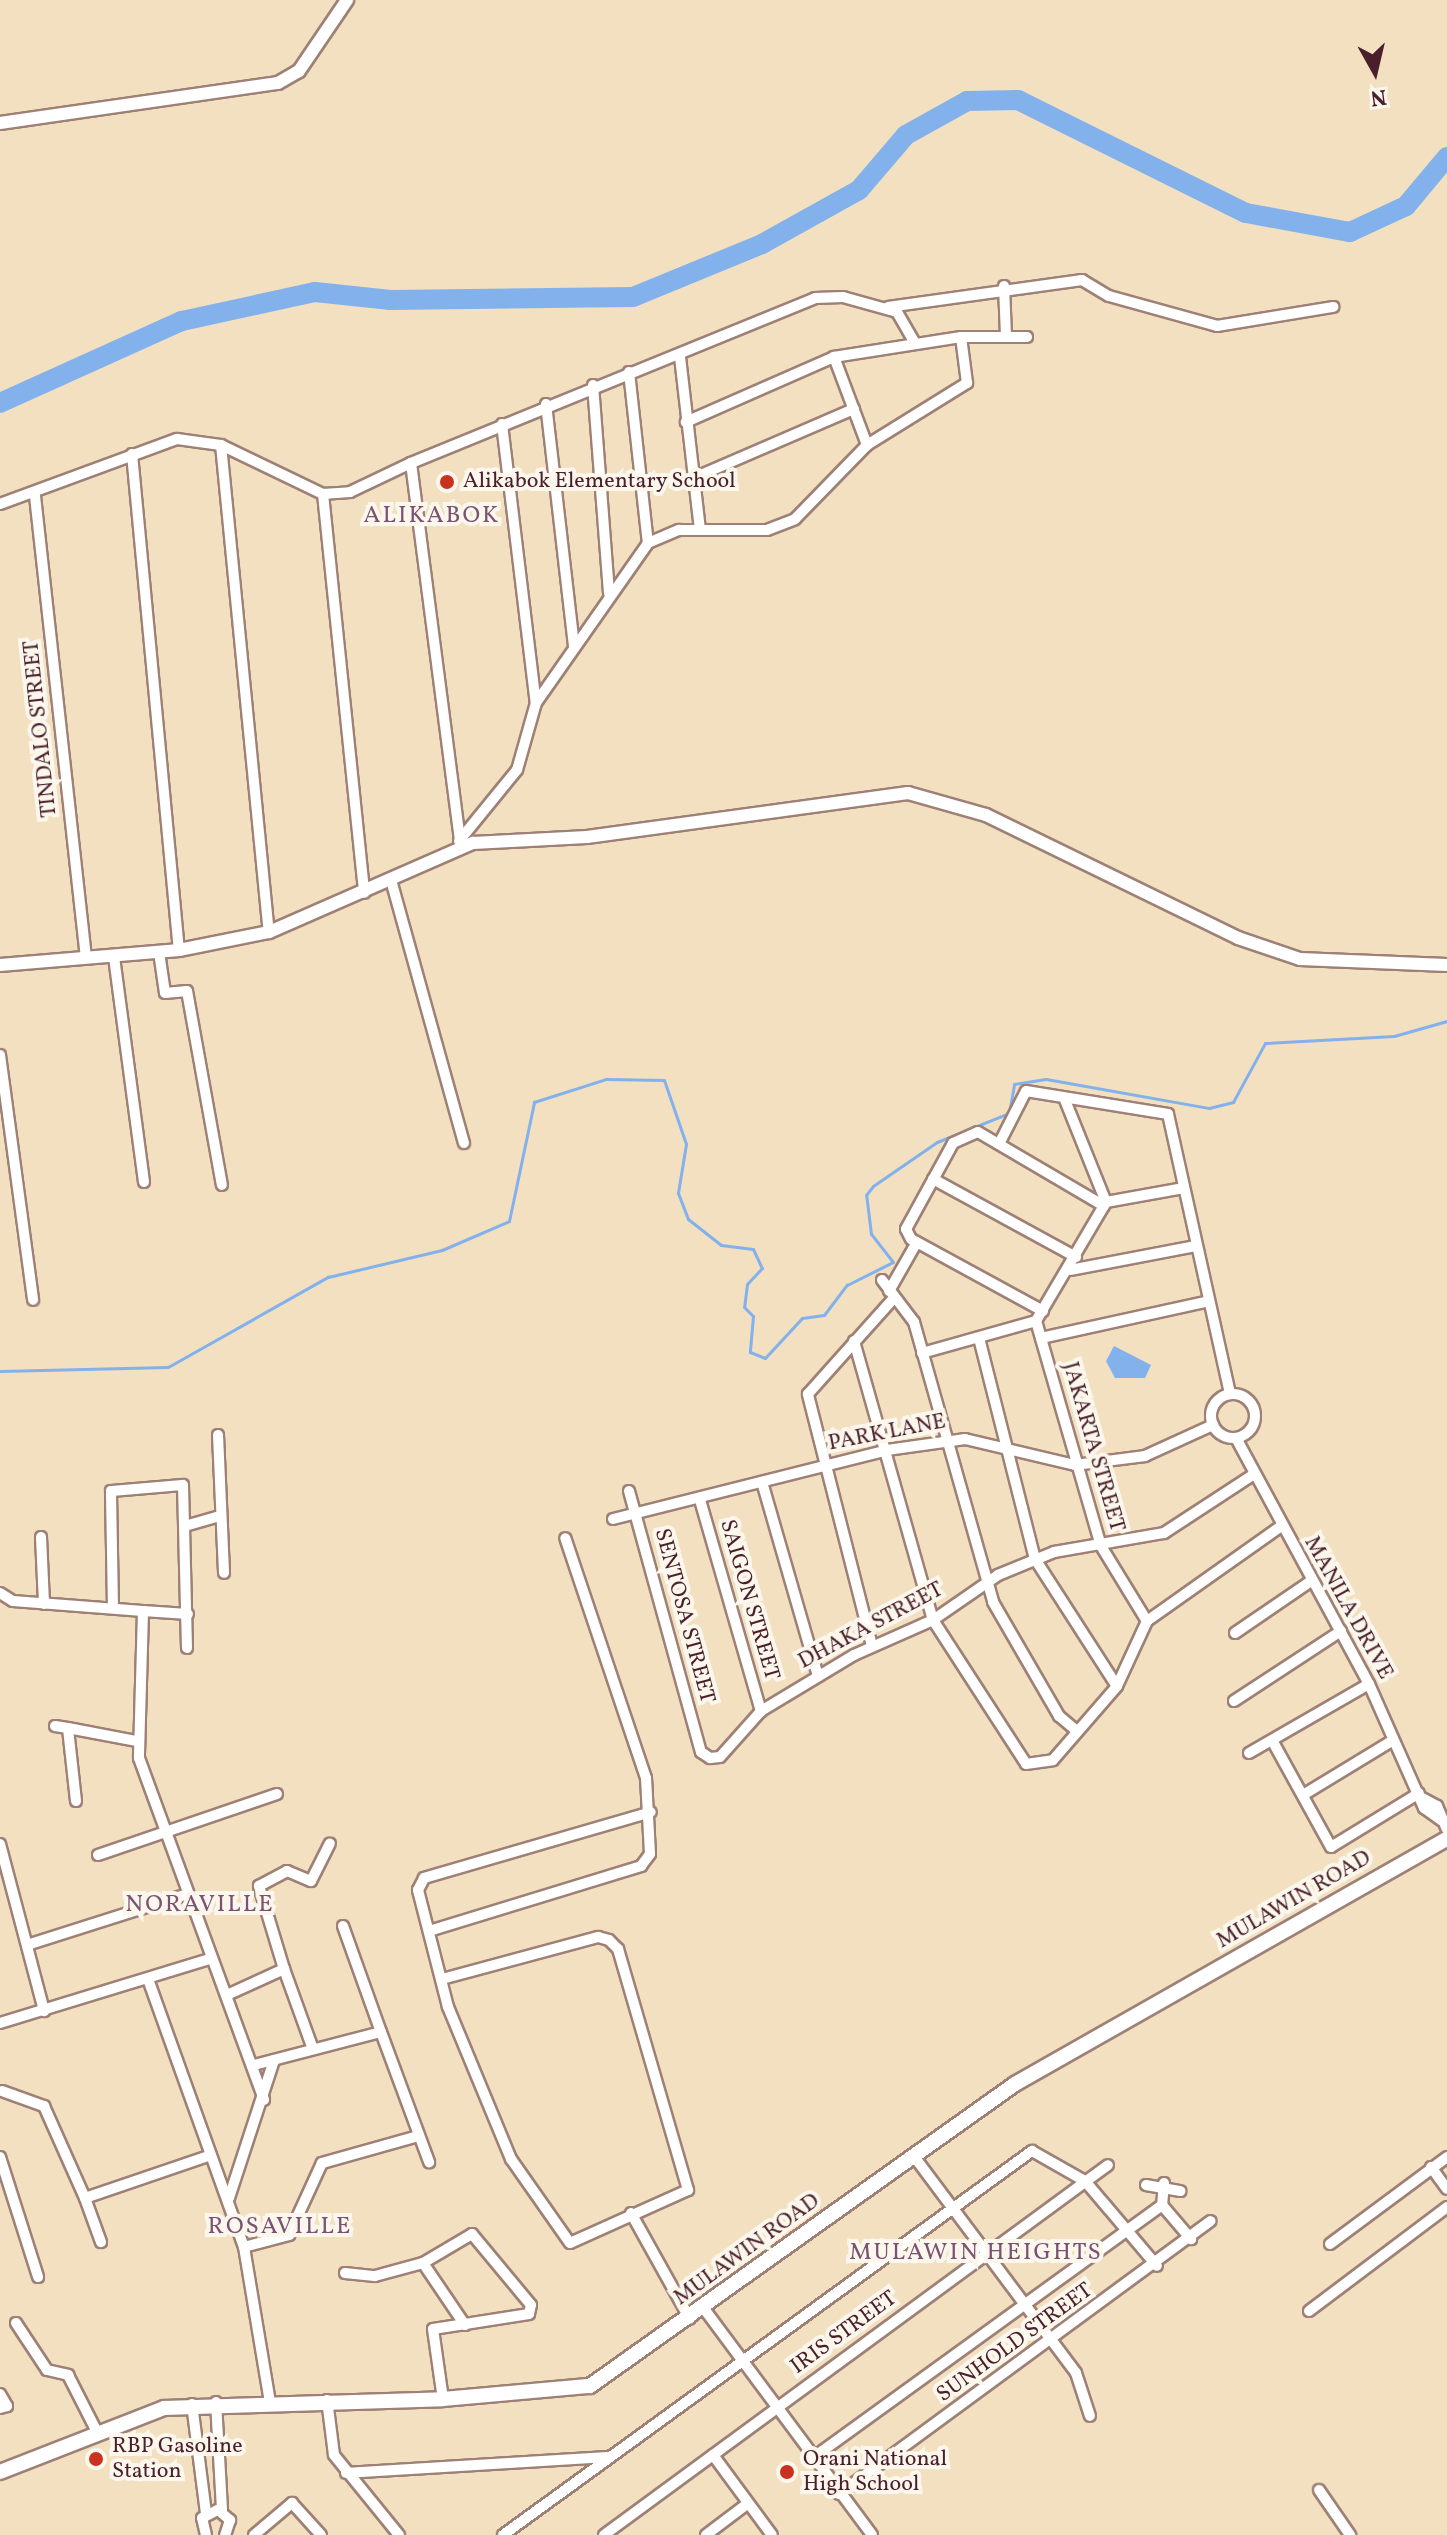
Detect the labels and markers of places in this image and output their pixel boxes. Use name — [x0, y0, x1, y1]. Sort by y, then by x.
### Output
place label: Alikabok Elementary School — [463, 469, 736, 495]
marker: Alikabok Elementary School — [438, 473, 456, 491]
place label: RBP Gasoline Station — [112, 2433, 243, 2484]
place label: Orani National High School — [803, 2446, 947, 2498]
marker: RBP Gasoline Station — [87, 2450, 105, 2468]
marker: Orani National High School — [778, 2463, 796, 2481]

